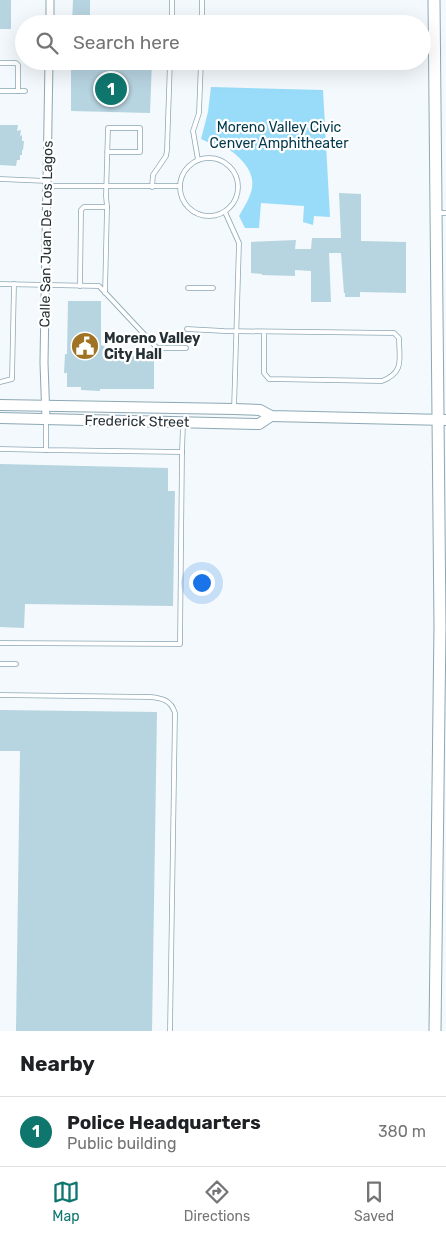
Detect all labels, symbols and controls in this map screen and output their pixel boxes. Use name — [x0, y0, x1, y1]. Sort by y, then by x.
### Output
search box — [15, 15, 431, 70]
icon: search — [33, 29, 61, 57]
text: Search here — [73, 31, 180, 54]
pin: 1 — [95, 70, 127, 108]
park label: Moreno Valley Civic Cenver Amphitheater — [209, 119, 349, 152]
street label: Calle San Juan De Los Lagos — [36, 140, 57, 328]
place label: Moreno Valley City Hall — [104, 330, 201, 363]
public building icon: Moreno Valley City Hall — [70, 331, 100, 361]
street label: Frederick Street — [85, 412, 190, 431]
your location — [189, 570, 215, 596]
text: Nearby — [20, 1051, 95, 1076]
text: Police Headquarters — [67, 1111, 261, 1134]
text: 1 — [32, 1122, 40, 1141]
text: 380 m — [378, 1122, 426, 1141]
text: Public building — [67, 1134, 177, 1153]
tab: Map — [52, 1178, 80, 1225]
tab: Directions — [184, 1178, 250, 1225]
tab: Saved — [354, 1178, 394, 1225]

